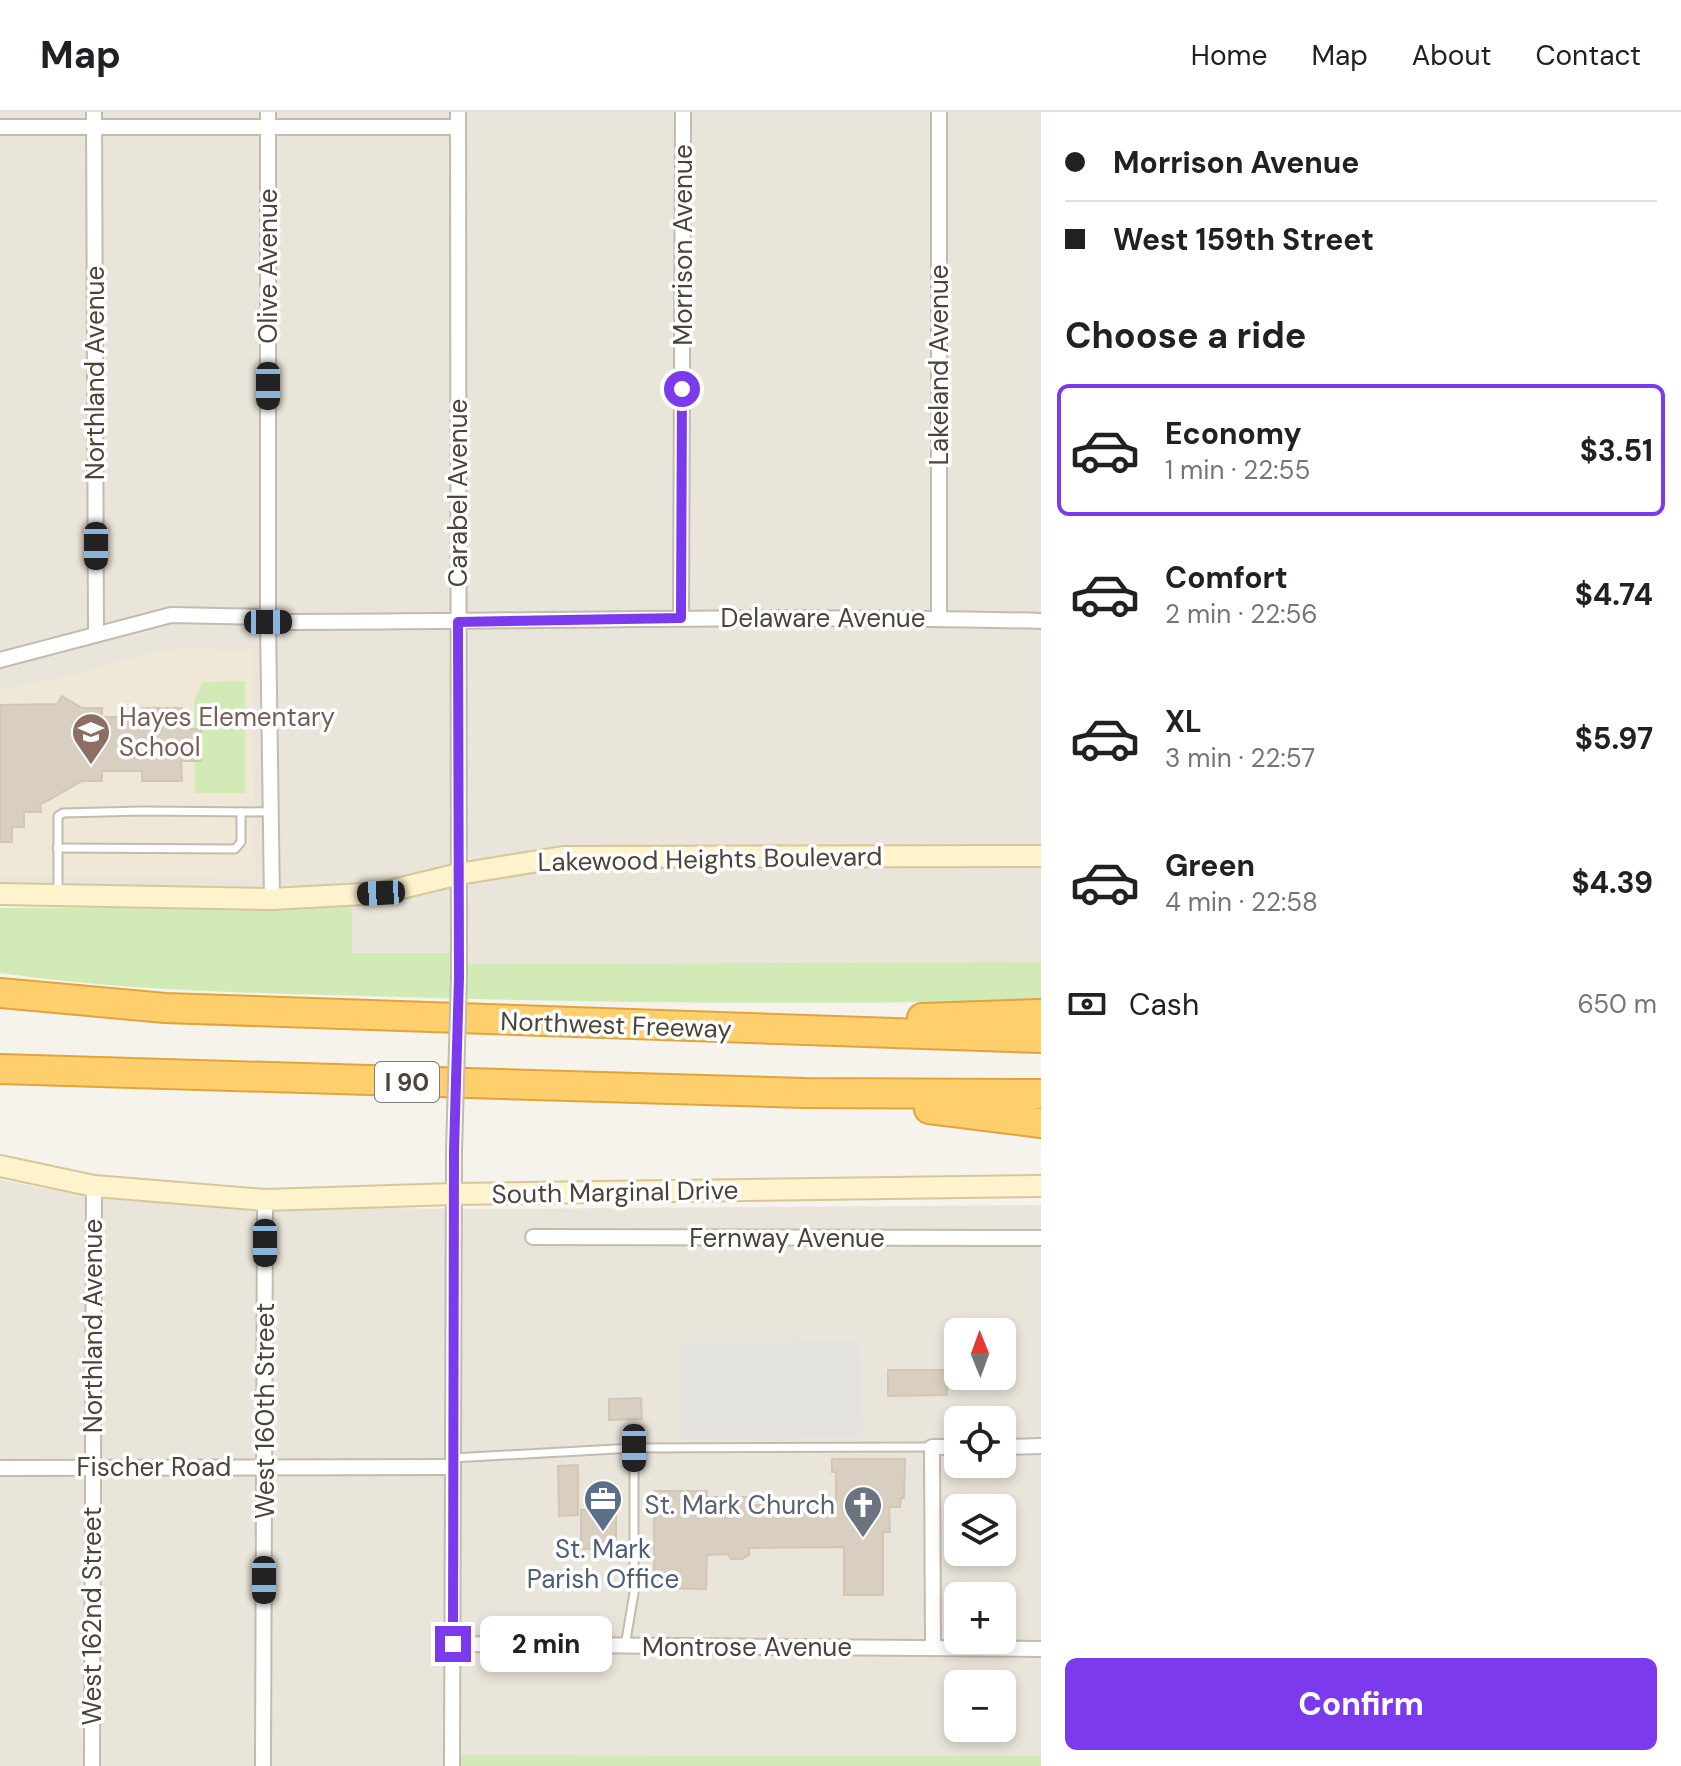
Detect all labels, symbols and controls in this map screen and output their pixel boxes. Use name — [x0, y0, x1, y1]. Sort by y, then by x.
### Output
text: Map — [40, 30, 121, 80]
text: Home — [1191, 37, 1267, 74]
text: Map — [1311, 37, 1368, 74]
text: About — [1412, 37, 1491, 74]
text: Contact — [1535, 37, 1641, 74]
text: Morrison Avenue — [1113, 143, 1359, 182]
street label: Morrison Avenue — [666, 144, 700, 346]
street label: Olive Avenue — [251, 188, 285, 344]
text: West 159th Street — [1113, 220, 1374, 259]
street label: Lakeland Avenue — [922, 264, 956, 466]
street label: Northland Avenue — [78, 266, 112, 480]
text: Choose a ride — [1065, 312, 1306, 359]
car — [256, 362, 280, 410]
route start — [664, 371, 700, 407]
street label: Carabel Avenue — [441, 399, 475, 587]
icon: car — [1069, 414, 1141, 486]
text: Economy — [1165, 414, 1302, 453]
text: $3.51 — [1580, 431, 1653, 470]
text: 1 min · 22:55 — [1165, 453, 1310, 487]
car — [84, 522, 108, 570]
icon: car — [1069, 558, 1141, 630]
text: Comfort — [1165, 558, 1288, 597]
text: $4.74 — [1575, 575, 1653, 614]
text: 2 min · 22:56 — [1165, 597, 1318, 631]
street label: Delaware Avenue — [720, 601, 926, 635]
car — [244, 610, 292, 634]
place label: Hayes Elementary School — [119, 700, 335, 764]
icon: car — [1069, 702, 1141, 774]
text: XL — [1165, 702, 1202, 741]
school or university icon: Hayes Elementary School — [70, 711, 112, 766]
text: $5.97 — [1575, 719, 1653, 758]
text: 3 min · 22:57 — [1165, 741, 1315, 775]
street label: Lakewood Heights Boulevard — [537, 839, 883, 879]
icon: car — [1069, 846, 1141, 918]
text: Green — [1165, 846, 1255, 885]
text: $4.39 — [1571, 863, 1653, 902]
car — [356, 880, 406, 906]
text: 4 min · 22:58 — [1165, 885, 1318, 919]
icon: cash — [1065, 982, 1109, 1026]
text: Cash — [1129, 985, 1199, 1024]
text: 650 m — [1577, 987, 1657, 1021]
street label: Northwest Freeway — [500, 1004, 732, 1046]
road number: I 90 — [375, 1062, 439, 1102]
street label: South Marginal Drive — [491, 1173, 739, 1211]
street label: Northland Avenue — [76, 1219, 110, 1433]
car — [253, 1219, 277, 1267]
street label: Fernway Avenue — [689, 1221, 885, 1255]
street label: West 160th Street — [248, 1303, 282, 1519]
north arrow — [944, 1318, 1016, 1390]
map controls — [944, 1318, 1016, 1742]
button: locate — [944, 1406, 1016, 1478]
car — [622, 1424, 646, 1472]
street label: Fischer Road — [77, 1450, 231, 1484]
office icon: St. Mark Parish Office — [582, 1478, 624, 1533]
church icon: St. Mark Church — [842, 1484, 884, 1539]
place label: St. Mark Church — [645, 1488, 835, 1522]
button: layers — [944, 1494, 1016, 1566]
street label: West 162nd Street — [75, 1507, 109, 1725]
place label: St. Mark Parish Office — [527, 1532, 679, 1596]
car — [252, 1556, 276, 1604]
button: + — [944, 1582, 1016, 1654]
callout: 2 min — [481, 1616, 613, 1672]
route end — [435, 1626, 471, 1662]
text: 2 min — [512, 1627, 580, 1661]
street label: Montrose Avenue — [642, 1630, 852, 1664]
button: Confirm — [1065, 1658, 1657, 1750]
button: − — [944, 1670, 1016, 1742]

